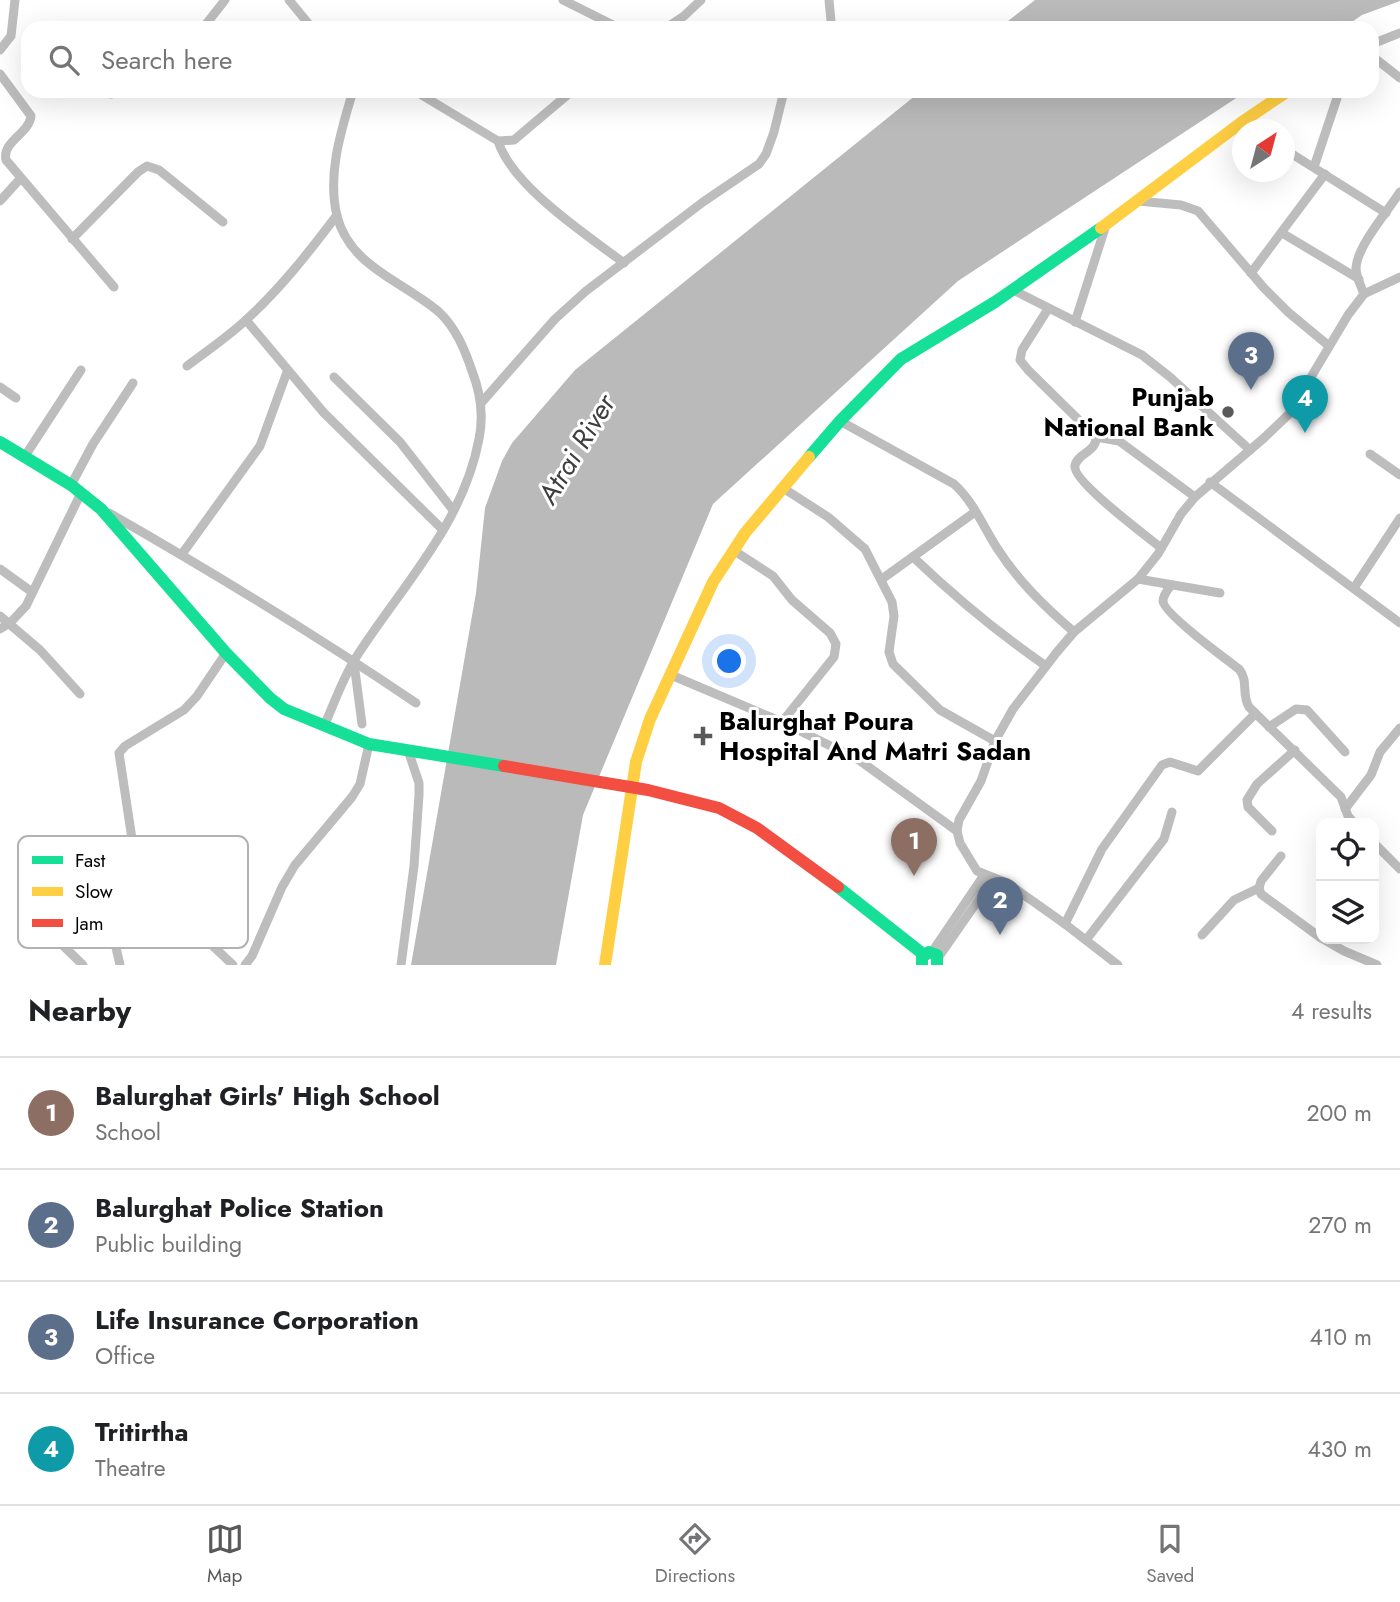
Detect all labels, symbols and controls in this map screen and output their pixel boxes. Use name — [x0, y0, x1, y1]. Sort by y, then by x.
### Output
search box — [21, 21, 1379, 98]
icon: search — [45, 41, 83, 79]
text: Search here — [101, 41, 233, 79]
north arrow — [1232, 119, 1295, 182]
pin: 3 — [1228, 332, 1274, 390]
pin: 4 — [1282, 375, 1328, 433]
place label: Punjab National Bank — [1044, 378, 1214, 446]
water label: Atrai River — [527, 385, 626, 513]
marker: Punjab National Bank — [1220, 404, 1236, 420]
your location — [712, 644, 746, 678]
place label: Balurghat Poura Hospital And Matri Sadan — [719, 702, 1031, 770]
marker: Balurghat Poura Hospital And Matri Sadan — [693, 726, 713, 746]
pin: 1 — [891, 818, 937, 876]
map controls — [1316, 818, 1379, 944]
button: locate — [1316, 818, 1379, 881]
legend — [18, 836, 248, 948]
text: Fast — [75, 847, 106, 874]
pin: 2 — [977, 877, 1023, 935]
text: Slow — [75, 878, 113, 905]
button: layers — [1316, 881, 1379, 944]
text: Jam — [72, 910, 104, 937]
text: Nearby — [28, 989, 131, 1032]
text: 4 results — [1291, 994, 1372, 1028]
text: Balurghat Girls' High School — [95, 1077, 440, 1115]
text: 1 — [45, 1096, 57, 1130]
text: 200 m — [1306, 1096, 1372, 1130]
text: School — [95, 1115, 161, 1149]
text: Balurghat Police Station — [95, 1189, 384, 1227]
text: 2 — [43, 1208, 59, 1242]
text: 270 m — [1308, 1208, 1372, 1242]
text: Public building — [95, 1227, 242, 1261]
text: Life Insurance Corporation — [95, 1301, 419, 1339]
text: 3 — [44, 1320, 58, 1354]
text: 410 m — [1310, 1320, 1372, 1354]
text: Office — [95, 1339, 155, 1373]
text: Tritirtha — [95, 1413, 189, 1451]
text: 4 — [43, 1432, 59, 1466]
text: 430 m — [1307, 1432, 1372, 1466]
text: Theatre — [95, 1451, 166, 1485]
tab: Map — [206, 1520, 244, 1589]
tab: Directions — [655, 1520, 735, 1589]
tab: Saved — [1146, 1520, 1194, 1589]

